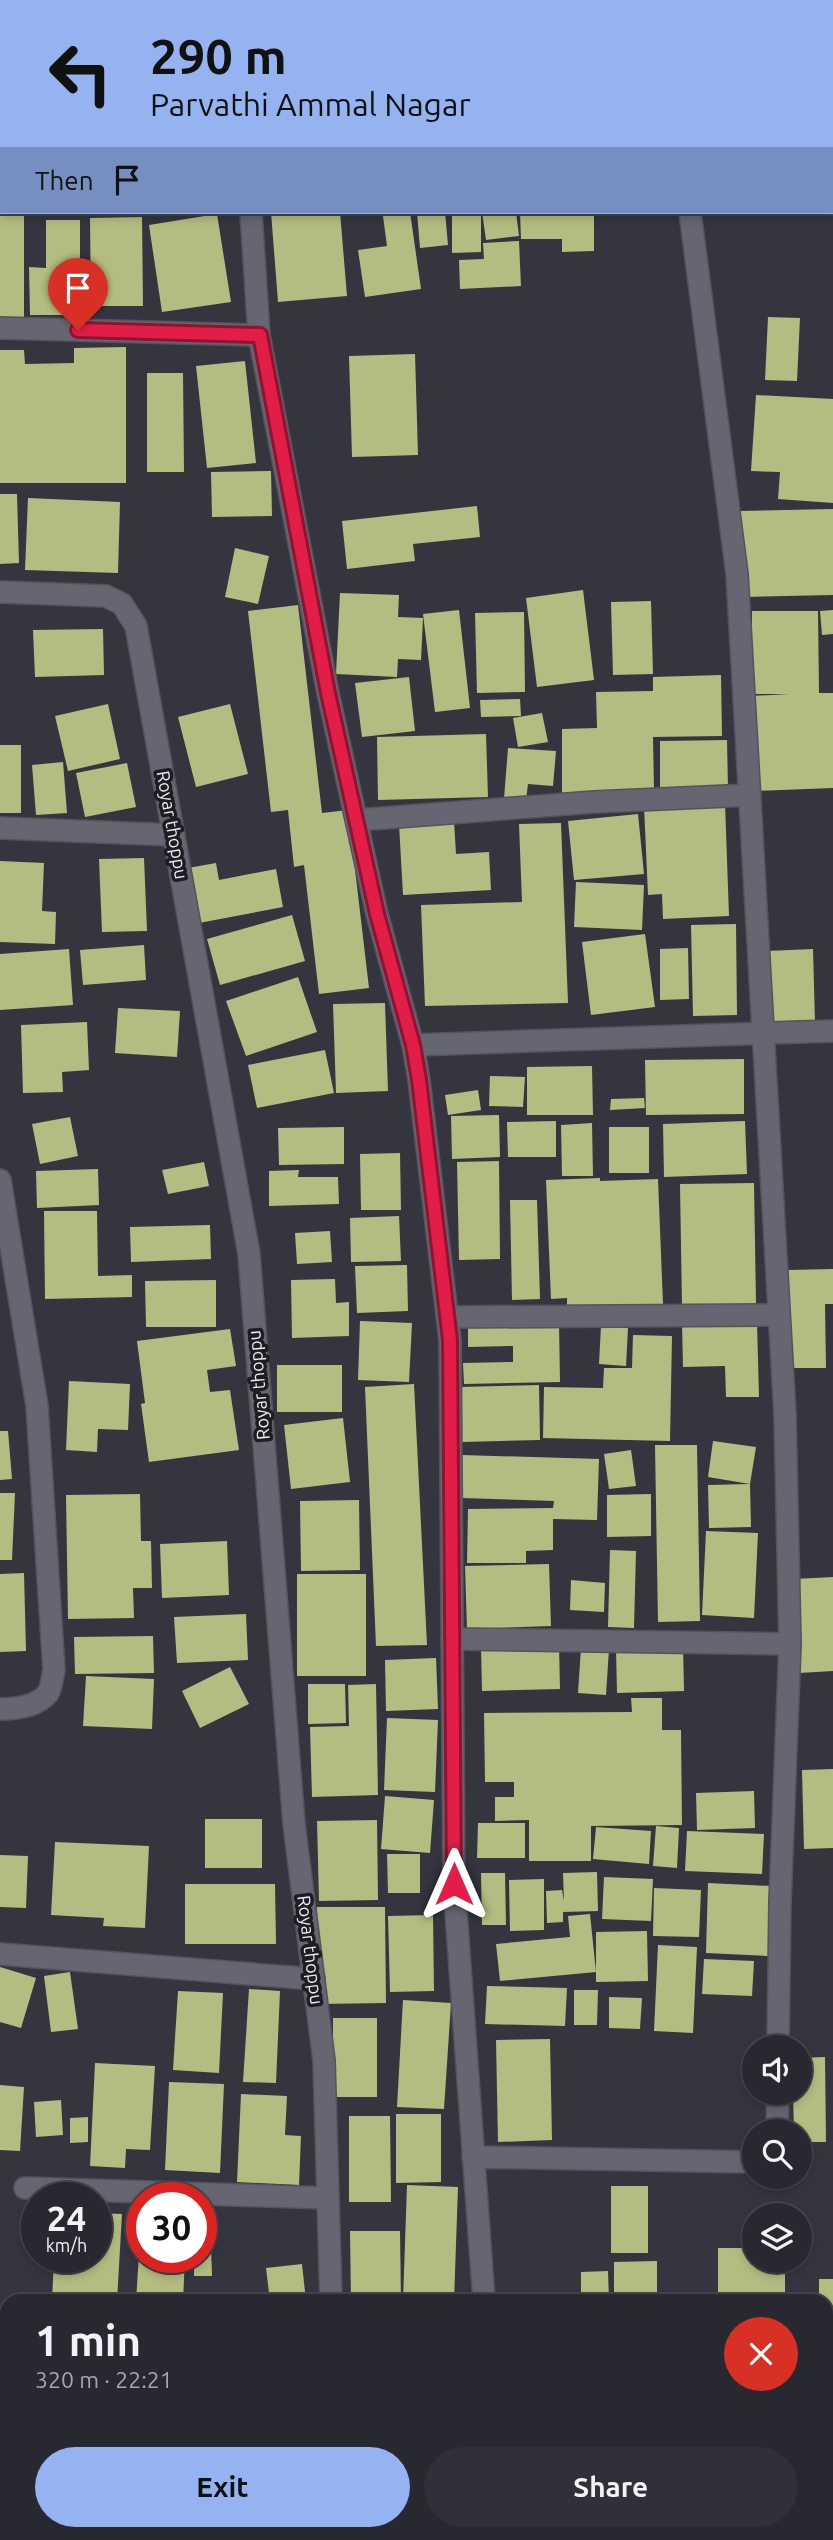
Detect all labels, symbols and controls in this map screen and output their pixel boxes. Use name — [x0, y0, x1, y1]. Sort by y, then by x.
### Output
icon: left — [35, 28, 126, 119]
text: 290 m — [150, 28, 287, 83]
text: Parvathi Ammal Nagar — [150, 86, 471, 122]
icon: arrive — [108, 161, 146, 199]
text: Then — [35, 166, 94, 195]
pin — [48, 258, 108, 330]
icon: arrive — [59, 269, 97, 307]
street label: Royar thoppu — [154, 769, 192, 881]
street label: Royar thoppu — [243, 1330, 273, 1441]
position arrow — [417, 1847, 491, 1921]
street label: Royar thoppu — [294, 1894, 328, 2006]
map controls — [742, 2035, 812, 2273]
button: sound — [742, 2035, 812, 2105]
button: search — [742, 2119, 812, 2189]
speed limit sign: 30 — [126, 2182, 217, 2273]
text: 24 — [47, 2198, 86, 2238]
button: layers — [742, 2203, 812, 2273]
text: km/h — [46, 2235, 87, 2255]
text: 1 min — [35, 2317, 141, 2364]
button: close — [724, 2317, 798, 2391]
text: 320 m · 22:21 — [35, 2367, 173, 2392]
button: Exit — [35, 2447, 410, 2527]
button: Share — [424, 2447, 798, 2527]

